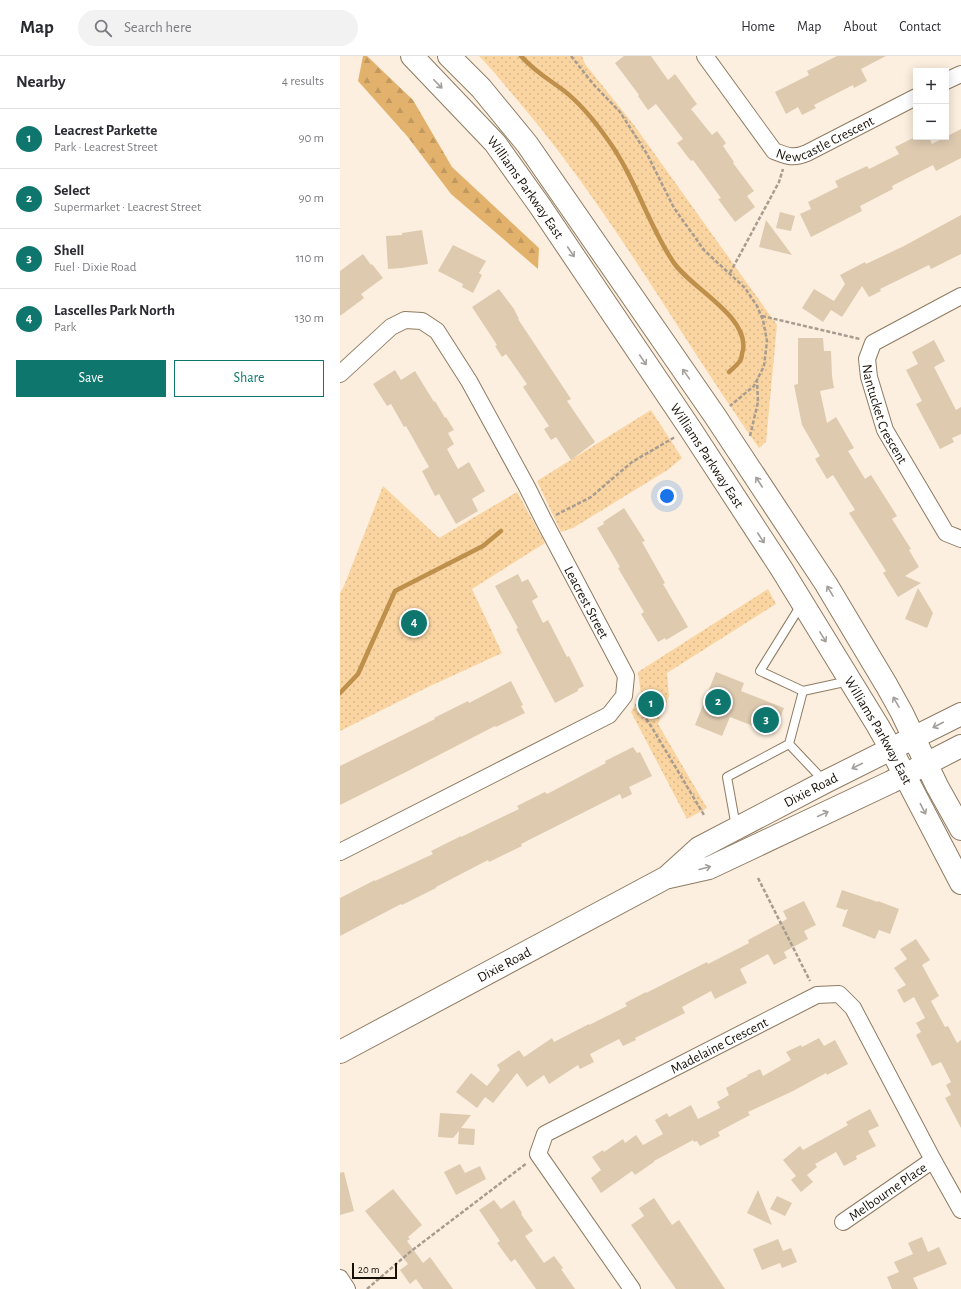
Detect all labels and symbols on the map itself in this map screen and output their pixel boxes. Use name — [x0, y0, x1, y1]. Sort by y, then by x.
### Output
one-way arrow — [434, 79, 443, 89]
street label: Newcastle Crescent — [774, 114, 877, 165]
street label: Williams Parkway East — [484, 134, 566, 242]
one-way arrow — [567, 246, 575, 258]
one-way arrow — [639, 354, 647, 365]
street label: Nantucket Crescent — [860, 363, 910, 467]
one-way arrow — [682, 369, 690, 380]
street label: Williams Parkway East — [667, 401, 746, 511]
one-way arrow — [755, 477, 763, 488]
your location — [657, 486, 677, 506]
one-way arrow — [758, 532, 766, 544]
street label: Leacrest Street — [561, 564, 611, 642]
one-way arrow — [825, 585, 833, 597]
pin: 4 — [401, 608, 427, 638]
one-way arrow — [819, 631, 828, 642]
street label: Williams Parkway East — [841, 674, 914, 787]
pin: 2 — [705, 687, 731, 717]
pin: 1 — [638, 689, 664, 719]
one-way arrow — [892, 697, 900, 709]
pin: 3 — [753, 705, 779, 735]
one-way arrow — [932, 722, 944, 730]
one-way arrow — [851, 763, 863, 771]
street label: Dixie Road — [782, 771, 840, 810]
one-way arrow — [920, 803, 927, 815]
one-way arrow — [817, 810, 829, 817]
one-way arrow — [699, 864, 712, 871]
street label: Dixie Road — [475, 945, 534, 985]
street label: Madelaine Crescent — [668, 1015, 771, 1077]
street label: Melbourne Place — [846, 1160, 930, 1224]
scale bar — [352, 1261, 397, 1280]

